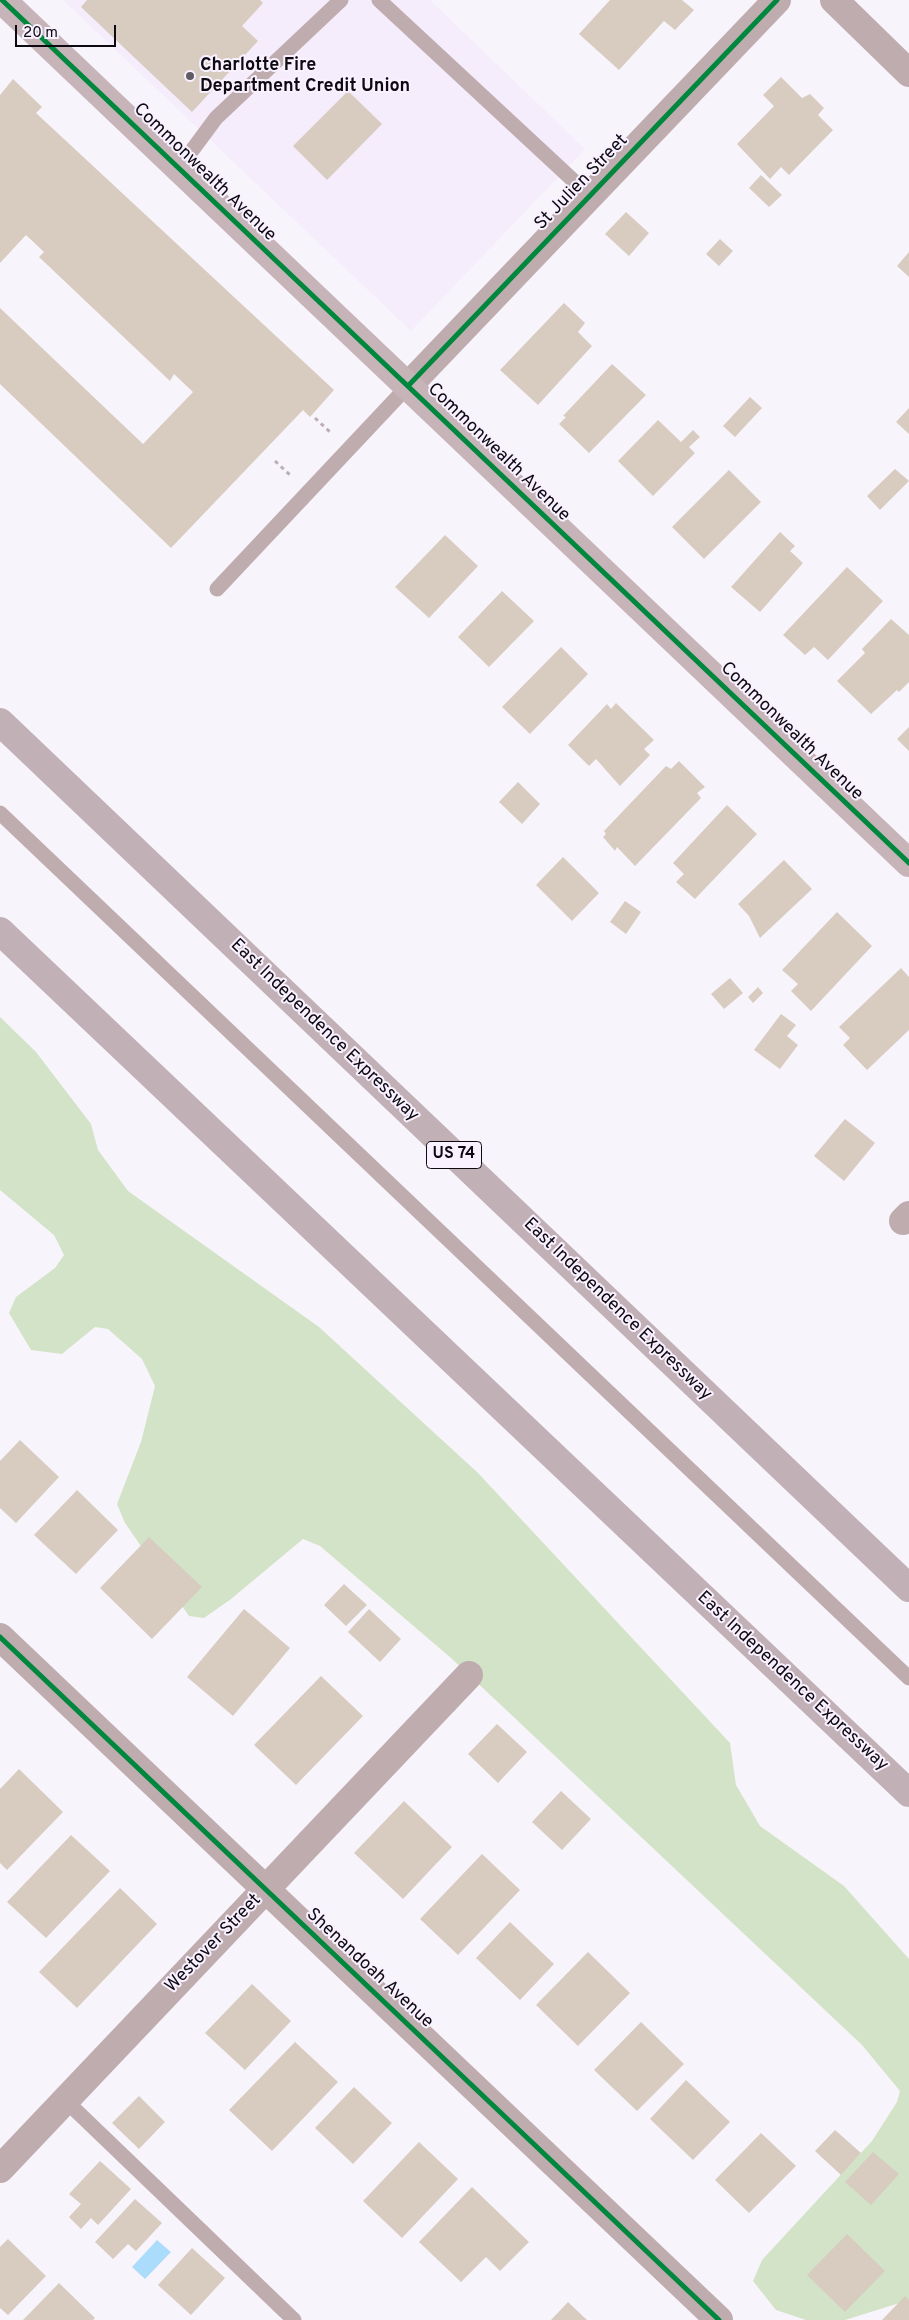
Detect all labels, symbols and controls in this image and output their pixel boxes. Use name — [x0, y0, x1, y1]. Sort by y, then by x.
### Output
scale bar — [18, 15, 119, 47]
text: 20 m — [23, 24, 58, 43]
place label: Charlotte Fire Department Credit Union — [200, 55, 410, 98]
marker: Charlotte Fire Department Credit Union — [184, 70, 196, 82]
street label: Commonwealth Avenue — [128, 99, 280, 247]
street label: St Julien Street — [531, 131, 633, 235]
street label: Commonwealth Avenue — [422, 379, 574, 527]
street label: Commonwealth Avenue — [715, 658, 867, 806]
street label: East Independence Expressway — [225, 935, 423, 1127]
road number: US 74 — [426, 1142, 482, 1168]
street label: East Independence Expressway — [518, 1214, 716, 1406]
street label: East Independence Expressway — [692, 1588, 892, 1776]
street label: Westover Street — [161, 1890, 267, 1998]
street label: Shenandoah Avenue — [301, 1905, 437, 2033]

